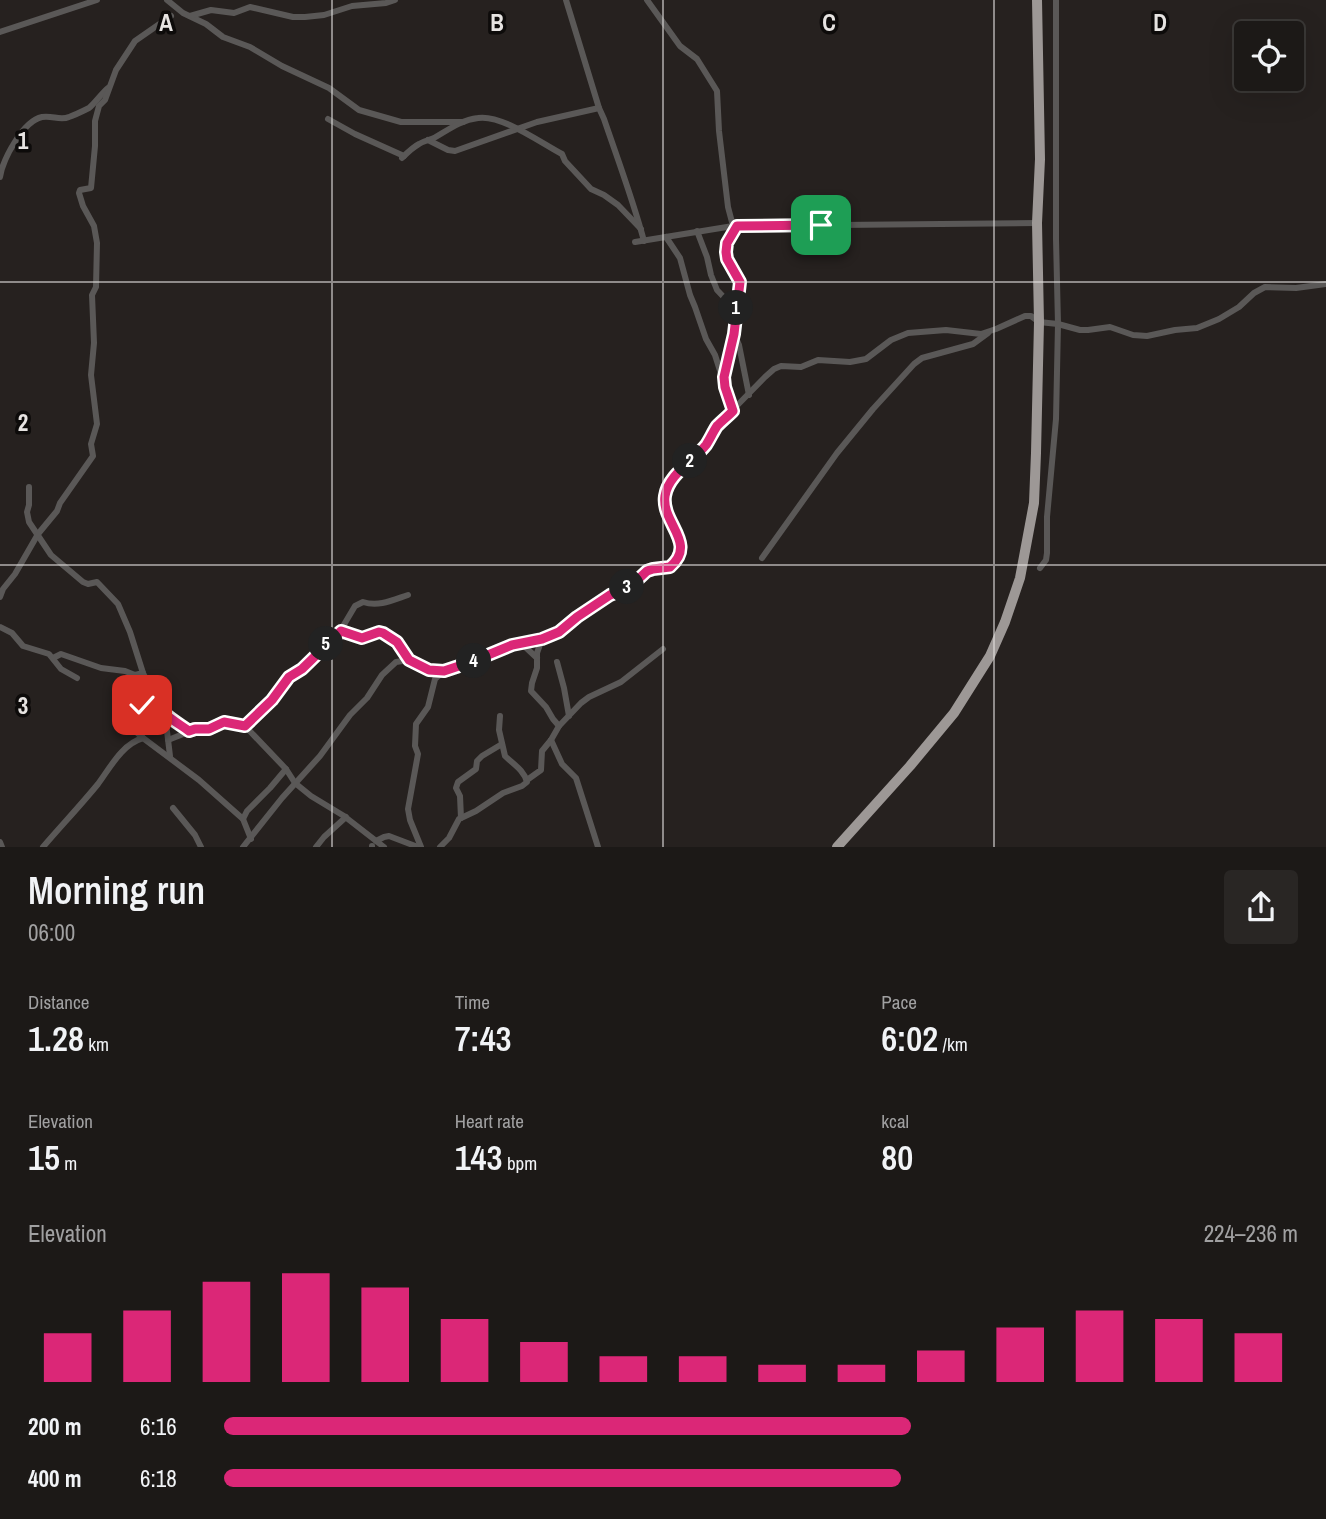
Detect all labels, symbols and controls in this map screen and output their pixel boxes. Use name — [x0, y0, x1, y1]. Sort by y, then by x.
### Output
text: A — [159, 7, 173, 38]
text: B — [490, 7, 504, 38]
text: C — [822, 7, 836, 38]
text: D — [1153, 7, 1167, 38]
map controls — [1234, 21, 1304, 91]
button: locate — [1234, 21, 1304, 91]
text: 1 — [18, 125, 29, 156]
pin — [791, 195, 851, 255]
icon: arrive — [802, 206, 840, 244]
pin: 1 — [718, 290, 754, 326]
text: 1 — [731, 294, 740, 320]
text: 2 — [18, 407, 28, 438]
pin: 2 — [672, 444, 708, 478]
text: 2 — [685, 447, 694, 473]
pin: 3 — [610, 570, 644, 604]
text: 3 — [622, 573, 631, 599]
pin: 5 — [308, 626, 344, 662]
text: 5 — [321, 630, 330, 656]
pin: 4 — [456, 644, 491, 678]
text: 4 — [469, 647, 478, 673]
pin — [112, 675, 172, 735]
icon: check — [123, 686, 161, 724]
text: 3 — [18, 690, 28, 721]
text: Morning run — [28, 865, 205, 916]
button: share — [1224, 870, 1298, 944]
text: 06:00 — [28, 917, 75, 948]
text: Distance — [28, 989, 89, 1015]
text: Time — [455, 989, 490, 1015]
text: Pace — [881, 989, 917, 1015]
text: 1.28 — [28, 1015, 84, 1062]
text: 7:43 — [455, 1015, 512, 1062]
text: 6:02 — [881, 1015, 938, 1062]
text: km — [84, 1031, 109, 1057]
text: /km — [938, 1031, 968, 1057]
text: Elevation — [28, 1108, 93, 1134]
text: Heart rate — [455, 1108, 524, 1134]
text: kcal — [881, 1108, 909, 1134]
text: 15 — [28, 1134, 60, 1181]
text: 143 — [455, 1134, 503, 1181]
text: 80 — [881, 1134, 913, 1181]
text: m — [60, 1150, 77, 1176]
text: bpm — [503, 1150, 537, 1176]
text: Elevation — [28, 1218, 107, 1249]
text: 224–236 m — [1204, 1218, 1298, 1249]
text: 200 m — [28, 1411, 81, 1442]
text: 6:16 — [140, 1411, 177, 1442]
text: 400 m — [28, 1463, 81, 1494]
text: 6:18 — [140, 1463, 177, 1494]

